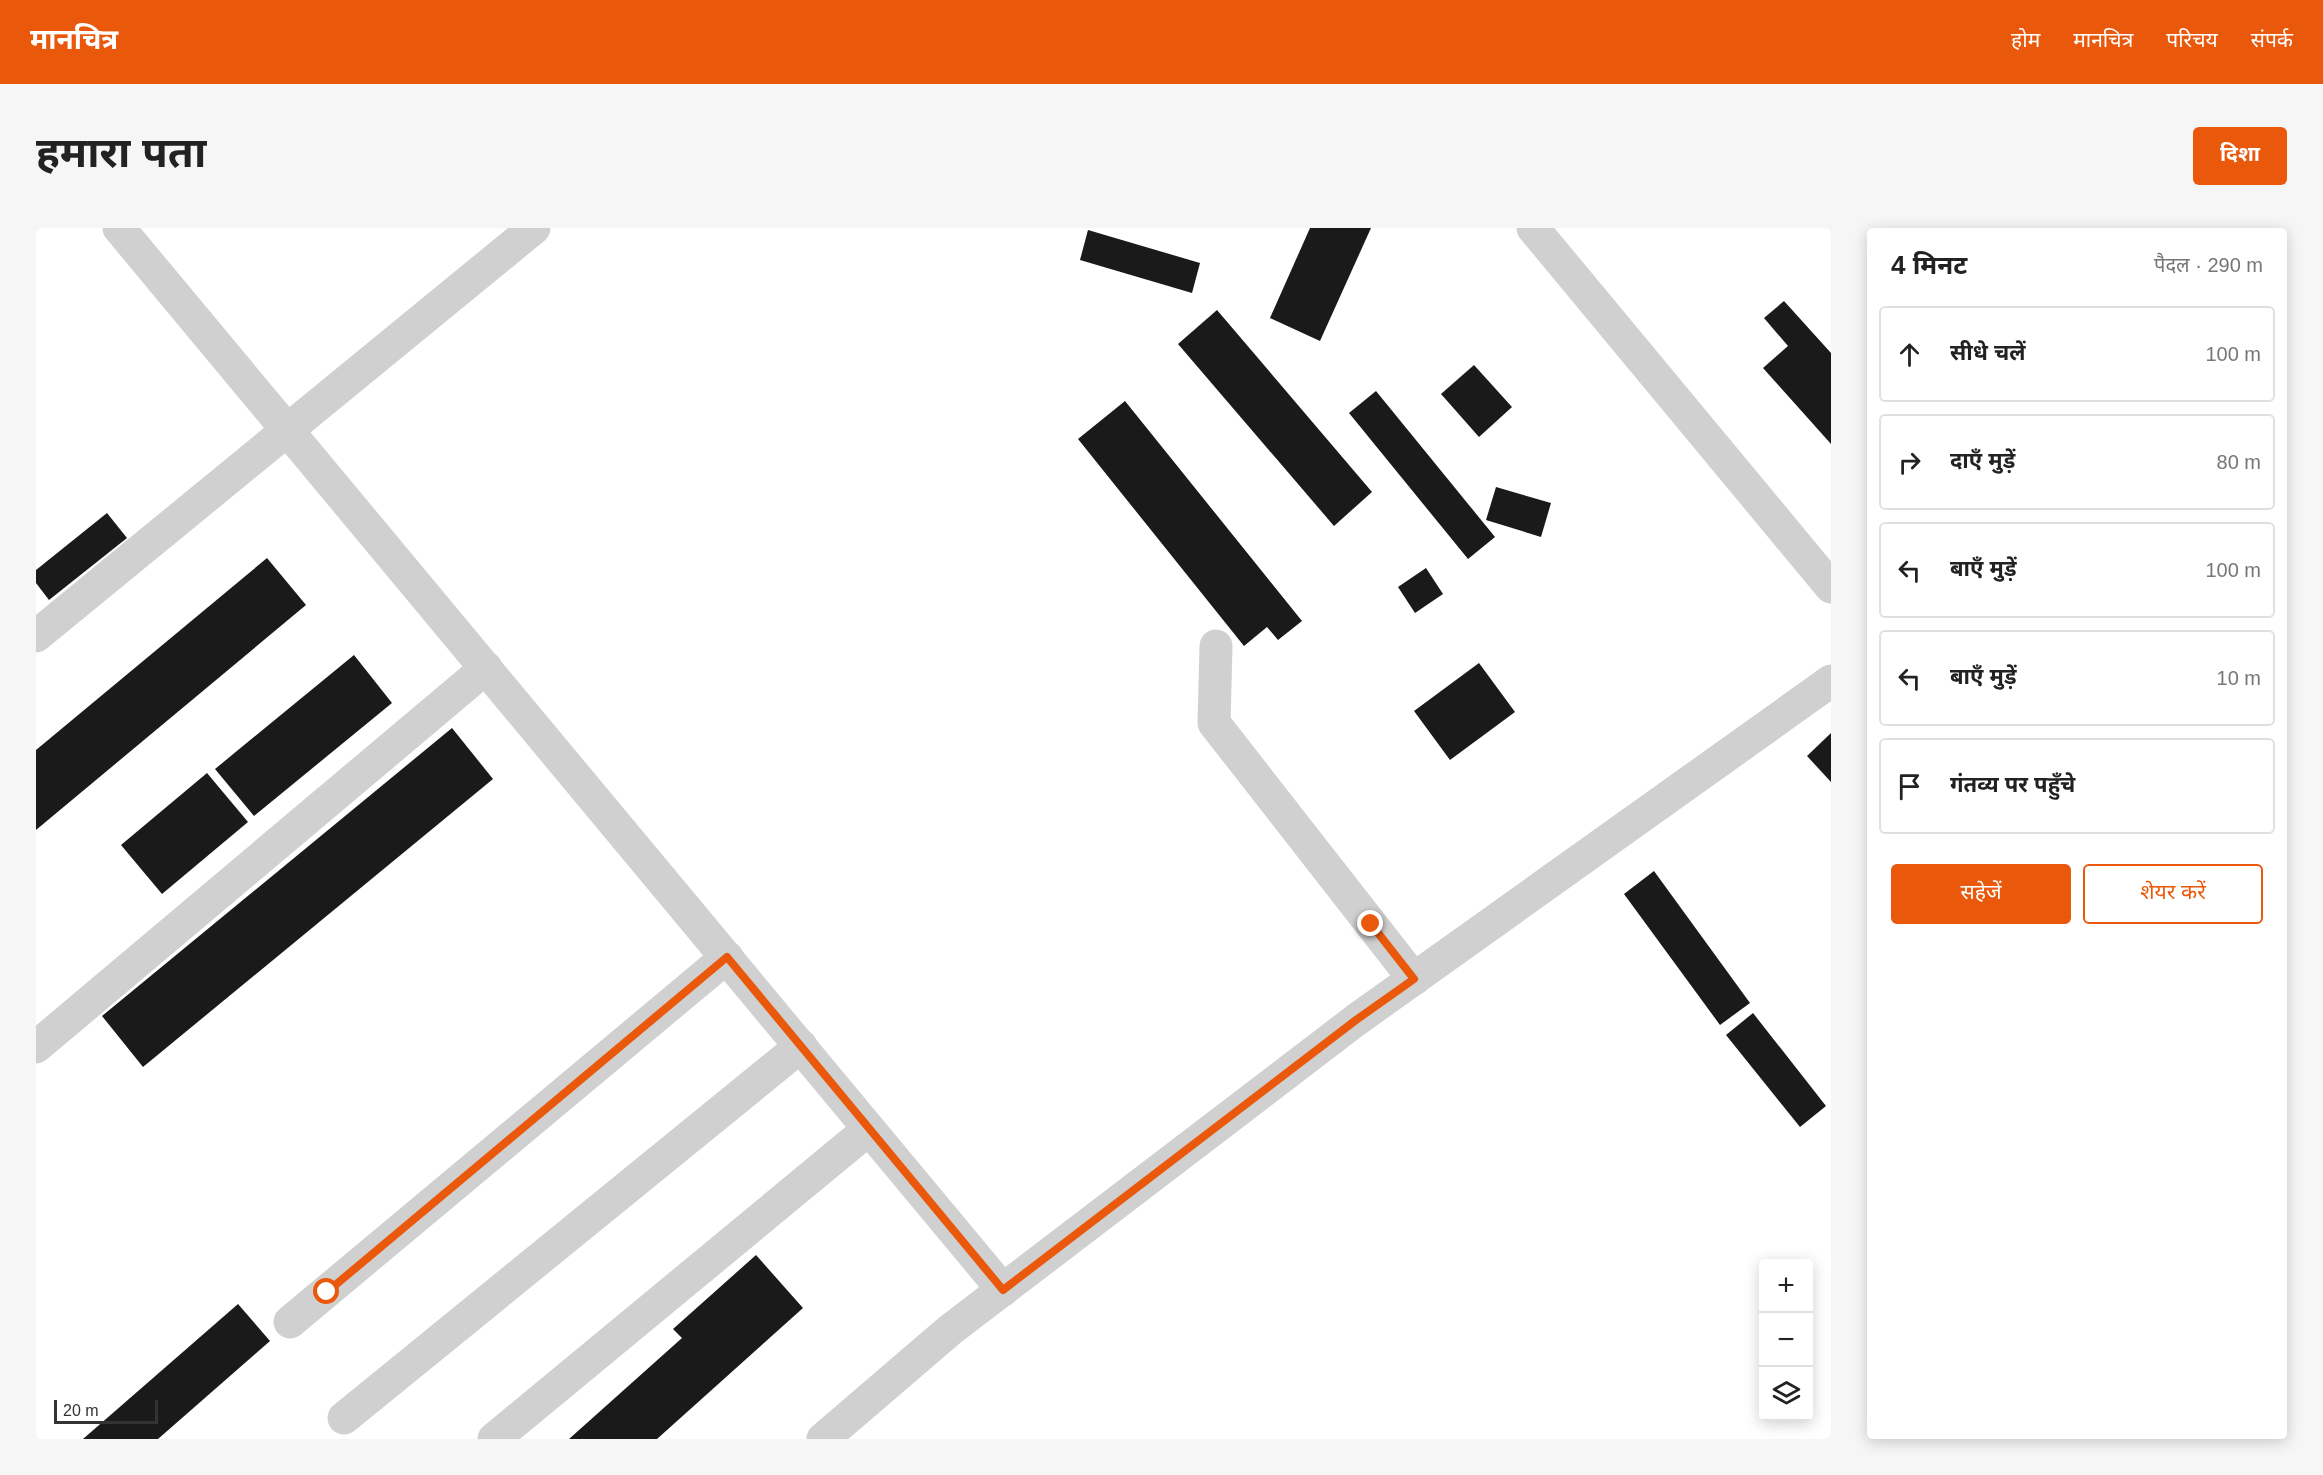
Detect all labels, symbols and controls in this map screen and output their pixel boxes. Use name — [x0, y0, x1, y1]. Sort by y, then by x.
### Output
text: मानचित्र — [30, 24, 118, 55]
text: होम — [2011, 28, 2040, 51]
text: मानचित्र — [2073, 28, 2133, 51]
text: परिचय — [2166, 28, 2218, 51]
text: संपर्क — [2251, 28, 2293, 51]
button: दिशा — [2193, 127, 2287, 185]
text: हमारा पता — [36, 129, 206, 176]
text: 4 मिनट — [1891, 250, 1967, 280]
text: पैदल · 290 m — [2154, 254, 2263, 276]
icon: ahead — [1893, 338, 1926, 371]
text: सीधे चलें — [1950, 340, 2025, 365]
text: 100 m — [2205, 343, 2261, 365]
icon: right — [1893, 446, 1926, 479]
text: दाएँ मुड़ें — [1950, 448, 2015, 473]
text: 80 m — [2217, 451, 2261, 473]
icon: left — [1893, 554, 1926, 587]
text: बाएँ मुड़ें — [1950, 556, 2016, 581]
text: 100 m — [2205, 559, 2261, 581]
icon: left — [1893, 662, 1926, 695]
text: बाएँ मुड़ें — [1950, 664, 2016, 689]
text: 10 m — [2217, 667, 2261, 689]
icon: arrive — [1893, 770, 1926, 803]
text: गंतव्य पर पहुँचे — [1950, 772, 2075, 797]
button: सहेजें — [1891, 864, 2071, 924]
button: शेयर करें — [2083, 864, 2263, 924]
route end — [1357, 910, 1383, 936]
map controls — [1759, 1259, 1813, 1421]
button: + — [1759, 1259, 1813, 1313]
route start — [313, 1278, 339, 1304]
button: − — [1759, 1313, 1813, 1367]
button: layers — [1759, 1367, 1813, 1421]
scale bar — [54, 1397, 158, 1424]
text: 20 m — [63, 1402, 99, 1419]

